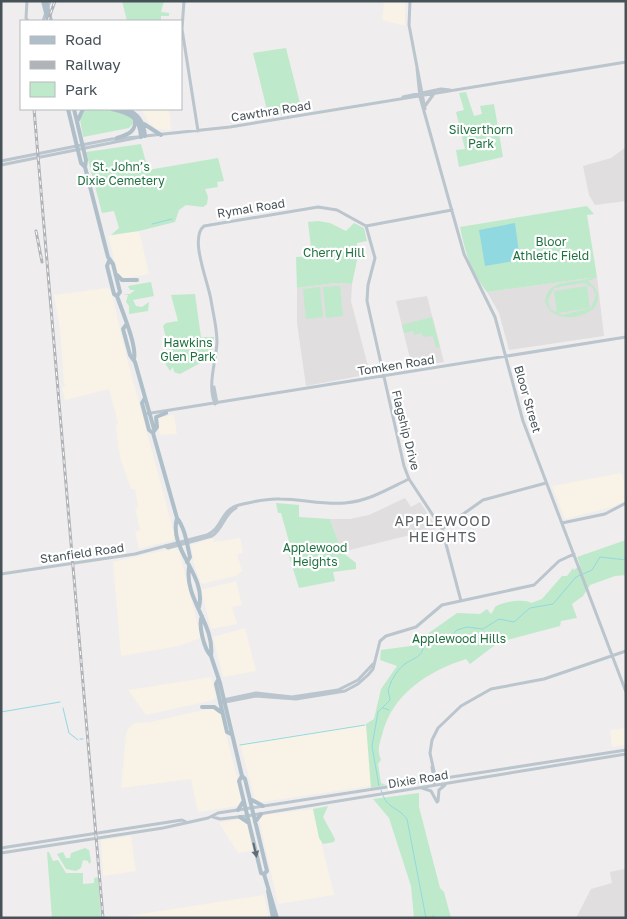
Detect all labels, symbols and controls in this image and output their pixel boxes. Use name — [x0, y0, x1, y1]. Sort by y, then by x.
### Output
legend — [20, 20, 182, 110]
text: Road — [65, 30, 102, 48]
text: Railway — [65, 55, 121, 73]
text: Park — [65, 80, 98, 98]
street label: Cawthra Road — [230, 97, 312, 125]
park label: Silverthorn Park — [449, 122, 513, 151]
park label: St. John’s Dixie Cemetery — [77, 159, 165, 188]
street label: Rymal Road — [216, 195, 286, 221]
park label: Bloor Athletic Field — [513, 234, 589, 263]
park label: Cherry Hill — [303, 245, 365, 260]
park label: Hawkins Glen Park — [160, 335, 216, 364]
street label: Tomken Road — [357, 352, 435, 378]
street label: Bloor Street — [511, 364, 545, 435]
street label: Flagship Drive — [389, 388, 423, 472]
district label: APPLEWOOD HEIGHTS — [394, 512, 492, 545]
street label: Stanfield Road — [39, 540, 125, 566]
park label: Applewood Heights — [283, 540, 347, 569]
park label: Applewood Hills — [412, 631, 506, 646]
street label: Dixie Road — [387, 767, 449, 791]
one-way arrow — [252, 842, 260, 858]

